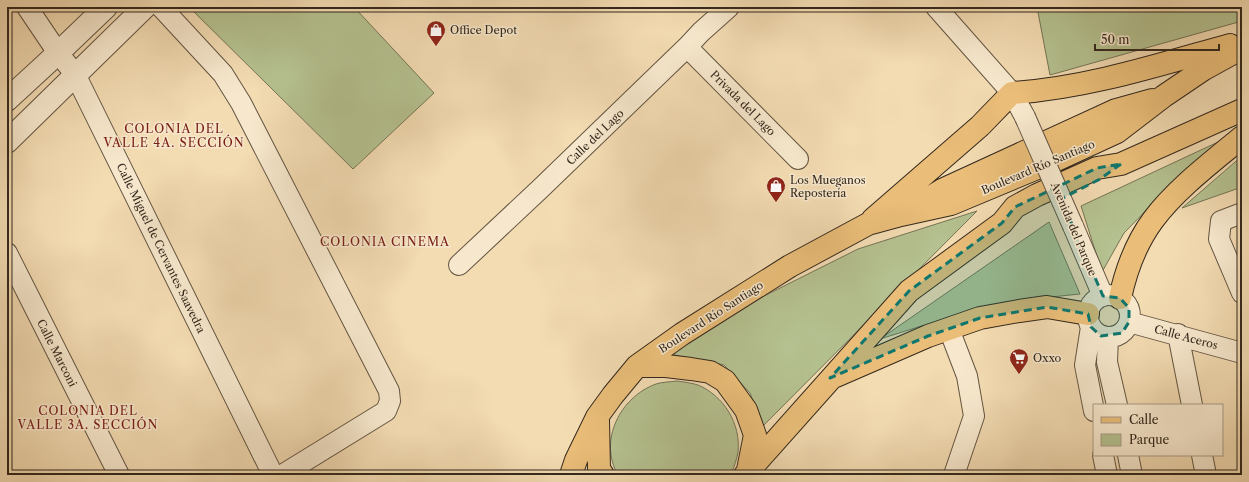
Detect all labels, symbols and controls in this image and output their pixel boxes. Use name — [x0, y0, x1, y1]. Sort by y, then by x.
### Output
shop icon: Office Depot — [425, 19, 447, 47]
place label: Office Depot — [450, 23, 517, 37]
scale bar — [1095, 26, 1219, 52]
text: 50 m — [1101, 32, 1130, 47]
street label: Privada del Lago — [707, 67, 779, 139]
street label: Calle del Lago — [563, 106, 627, 168]
district label: COLONIA DEL VALLE 4A. SECCIÓN — [102, 121, 245, 150]
street label: Boulevard Río Santiago — [979, 137, 1097, 197]
street label: Calle Miguel de Cervantes Saavedra — [114, 161, 208, 335]
place label: Los Mueganos Repostería — [790, 173, 866, 200]
shop icon: Los Mueganos Repostería — [765, 175, 787, 203]
street label: Avenida del Parque — [1047, 179, 1100, 278]
district label: COLONIA CINEMA — [320, 234, 450, 249]
street label: Boulevard Río Santiago — [656, 278, 766, 356]
street label: Calle Marconi — [34, 317, 80, 390]
street label: Calle Aceros — [1153, 322, 1220, 352]
supermarket icon: Oxxo — [1008, 347, 1030, 375]
place label: Oxxo — [1033, 351, 1062, 365]
district label: COLONIA DEL VALLE 3A. SECCIÓN — [17, 403, 158, 432]
legend — [1093, 404, 1223, 456]
text: Calle — [1129, 412, 1159, 427]
text: Parque — [1129, 432, 1170, 447]

